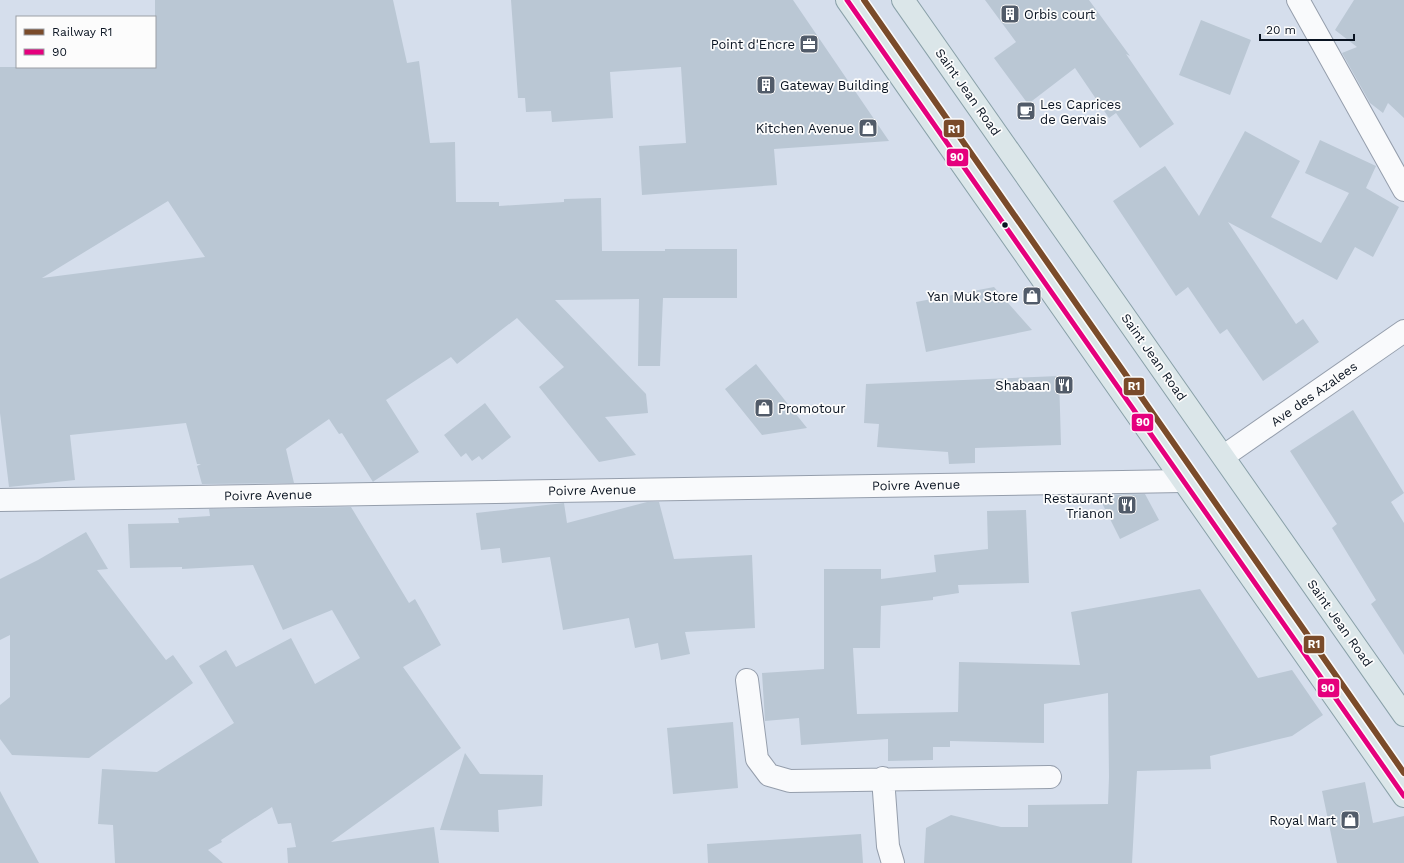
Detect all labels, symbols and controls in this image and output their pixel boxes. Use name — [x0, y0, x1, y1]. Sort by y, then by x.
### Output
building icon: Orbis court — [999, 3, 1021, 25]
place label: Orbis court — [1024, 7, 1096, 22]
legend — [16, 16, 156, 68]
scale bar — [1260, 16, 1354, 42]
text: 20 m — [1266, 23, 1296, 37]
text: Railway R1 — [52, 25, 112, 39]
office icon: Point d'Encre — [798, 33, 820, 55]
place label: Point d'Encre — [711, 37, 795, 52]
text: 90 — [52, 45, 67, 59]
street label: Saint Jean Road — [932, 46, 1004, 138]
building icon: Gateway Building — [755, 74, 777, 96]
place label: Gateway Building — [780, 78, 888, 93]
place label: Les Caprices de Gervais — [1040, 97, 1121, 127]
cafe icon: Les Caprices de Gervais — [1015, 100, 1037, 122]
shop icon: Kitchen Avenue — [857, 117, 879, 139]
line badge: R1 — [943, 119, 965, 138]
place label: Kitchen Avenue — [756, 121, 854, 136]
text: R1 — [948, 123, 960, 136]
line badge: 90 — [946, 148, 969, 167]
text: 90 — [950, 151, 964, 164]
unlabelled marker — [1000, 220, 1010, 230]
shop icon: Yan Muk Store — [1021, 285, 1043, 307]
place label: Yan Muk Store — [927, 289, 1018, 304]
street label: Saint Jean Road — [1118, 311, 1190, 403]
street label: Ave des Azalees — [1268, 359, 1360, 429]
restaurant icon: Shabaan — [1053, 374, 1075, 396]
line badge: R1 — [1123, 377, 1145, 396]
place label: Shabaan — [995, 378, 1050, 393]
text: R1 — [1128, 380, 1140, 393]
shop icon: Promotour — [753, 397, 775, 419]
place label: Promotour — [778, 401, 845, 416]
line badge: 90 — [1131, 413, 1154, 432]
text: 90 — [1136, 416, 1150, 429]
street label: Poivre Avenue — [872, 477, 960, 493]
street label: Poivre Avenue — [548, 482, 636, 498]
street label: Poivre Avenue — [224, 487, 312, 503]
place label: Restaurant Trianon — [1044, 491, 1114, 521]
restaurant icon: Restaurant Trianon — [1116, 494, 1138, 516]
street label: Saint Jean Road — [1304, 577, 1376, 669]
line badge: R1 — [1303, 635, 1325, 654]
text: R1 — [1308, 638, 1320, 651]
line badge: 90 — [1317, 678, 1340, 698]
text: 90 — [1321, 682, 1335, 695]
shop icon: Royal Mart — [1339, 809, 1361, 831]
place label: Royal Mart — [1269, 813, 1337, 828]

